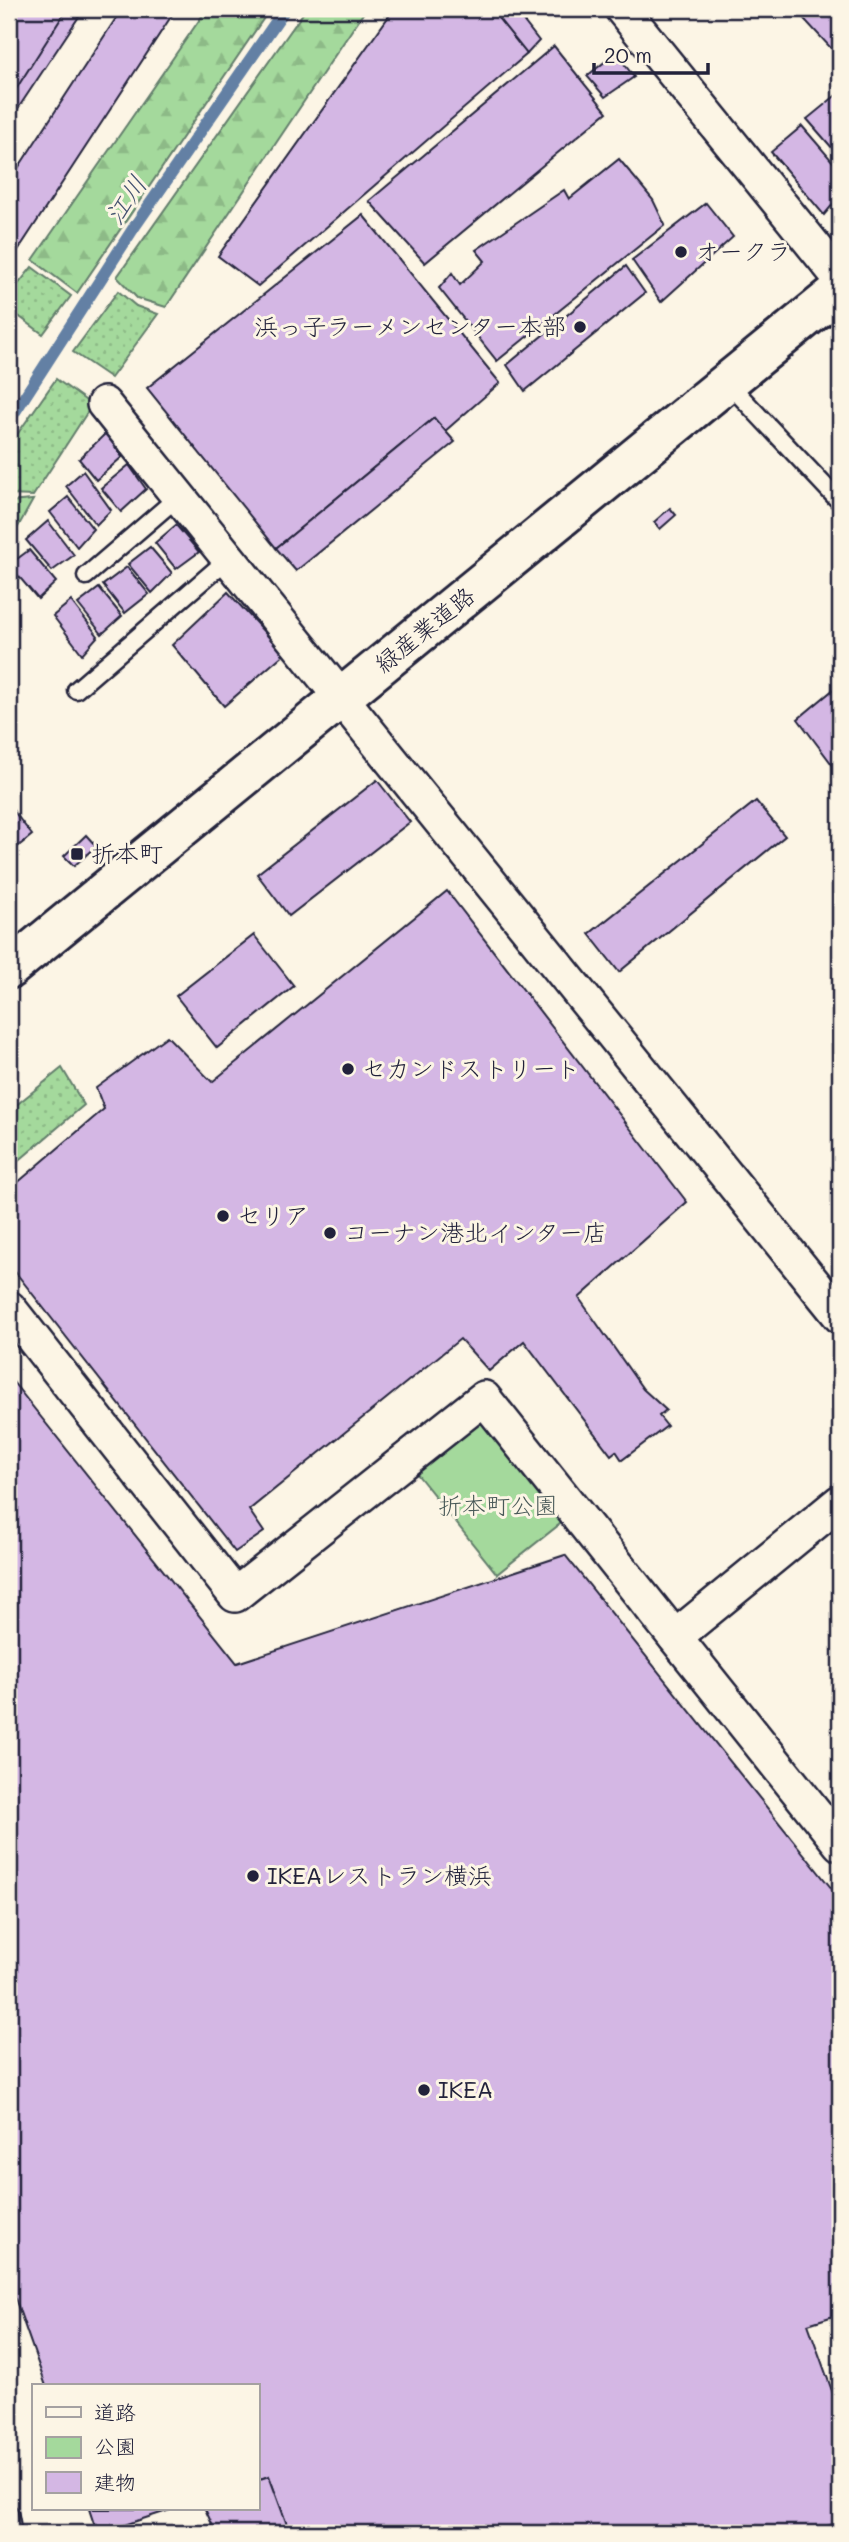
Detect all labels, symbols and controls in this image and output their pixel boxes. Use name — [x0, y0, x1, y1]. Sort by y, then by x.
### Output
scale bar — [594, 32, 707, 76]
text: 20 m — [604, 41, 652, 68]
water label: 江川 — [97, 168, 154, 231]
place label: オークラ — [695, 235, 791, 266]
marker: オークラ — [673, 244, 689, 260]
place label: 浜っ子ラーメンセンター本部 — [254, 310, 566, 341]
marker: 浜っ子ラーメンセンター本部 — [572, 319, 588, 335]
street label: 緑産業道路 — [368, 579, 480, 679]
place label: 折本町 — [91, 837, 163, 868]
marker: 折本町 — [69, 846, 85, 862]
place label: セカンドストリート — [362, 1052, 580, 1083]
marker: セカンドストリート — [340, 1061, 356, 1077]
place label: セリア — [237, 1199, 309, 1230]
marker: セリア — [215, 1208, 231, 1224]
place label: コーナン港北インター店 — [344, 1216, 607, 1247]
marker: コーナン港北インター店 — [322, 1225, 338, 1241]
park label: 折本町公園 — [438, 1489, 558, 1520]
place label: IKEAレストラン横浜 — [267, 1859, 492, 1890]
marker: IKEAレストラン横浜 — [245, 1868, 261, 1884]
place label: IKEA — [438, 2073, 493, 2104]
marker: IKEA — [416, 2082, 432, 2098]
legend — [32, 2384, 259, 2510]
text: 道路 — [94, 2398, 136, 2425]
text: 公園 — [94, 2432, 136, 2459]
text: 建物 — [94, 2468, 136, 2495]

